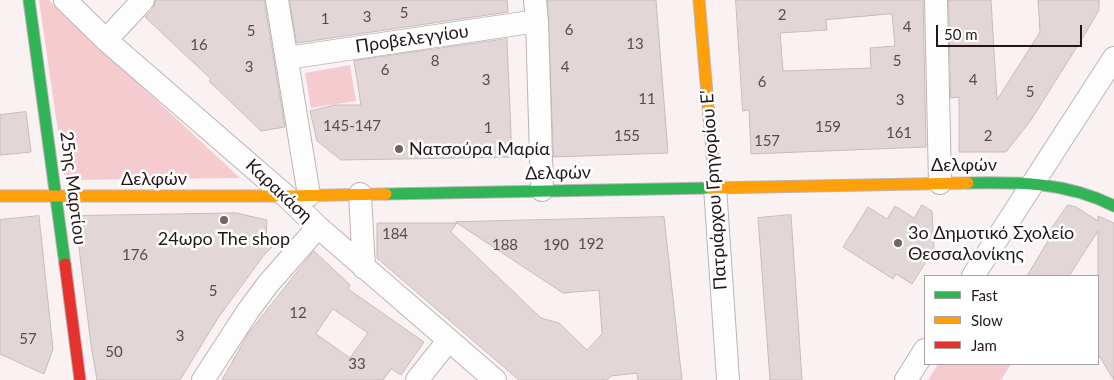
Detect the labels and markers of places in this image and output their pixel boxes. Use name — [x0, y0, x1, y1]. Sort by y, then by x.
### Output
place label: Νατσούρα Μαρία — [409, 138, 550, 160]
marker: Νατσούρα Μαρία — [393, 143, 405, 155]
marker: 24ωρο The shop — [218, 214, 230, 226]
place label: 3ο Δημοτικό Σχολείο Θεσσαλονίκης — [908, 222, 1074, 264]
place label: 24ωρο The shop — [158, 228, 290, 250]
marker: 3ο Δημοτικό Σχολείο Θεσσαλονίκης — [892, 237, 904, 249]

